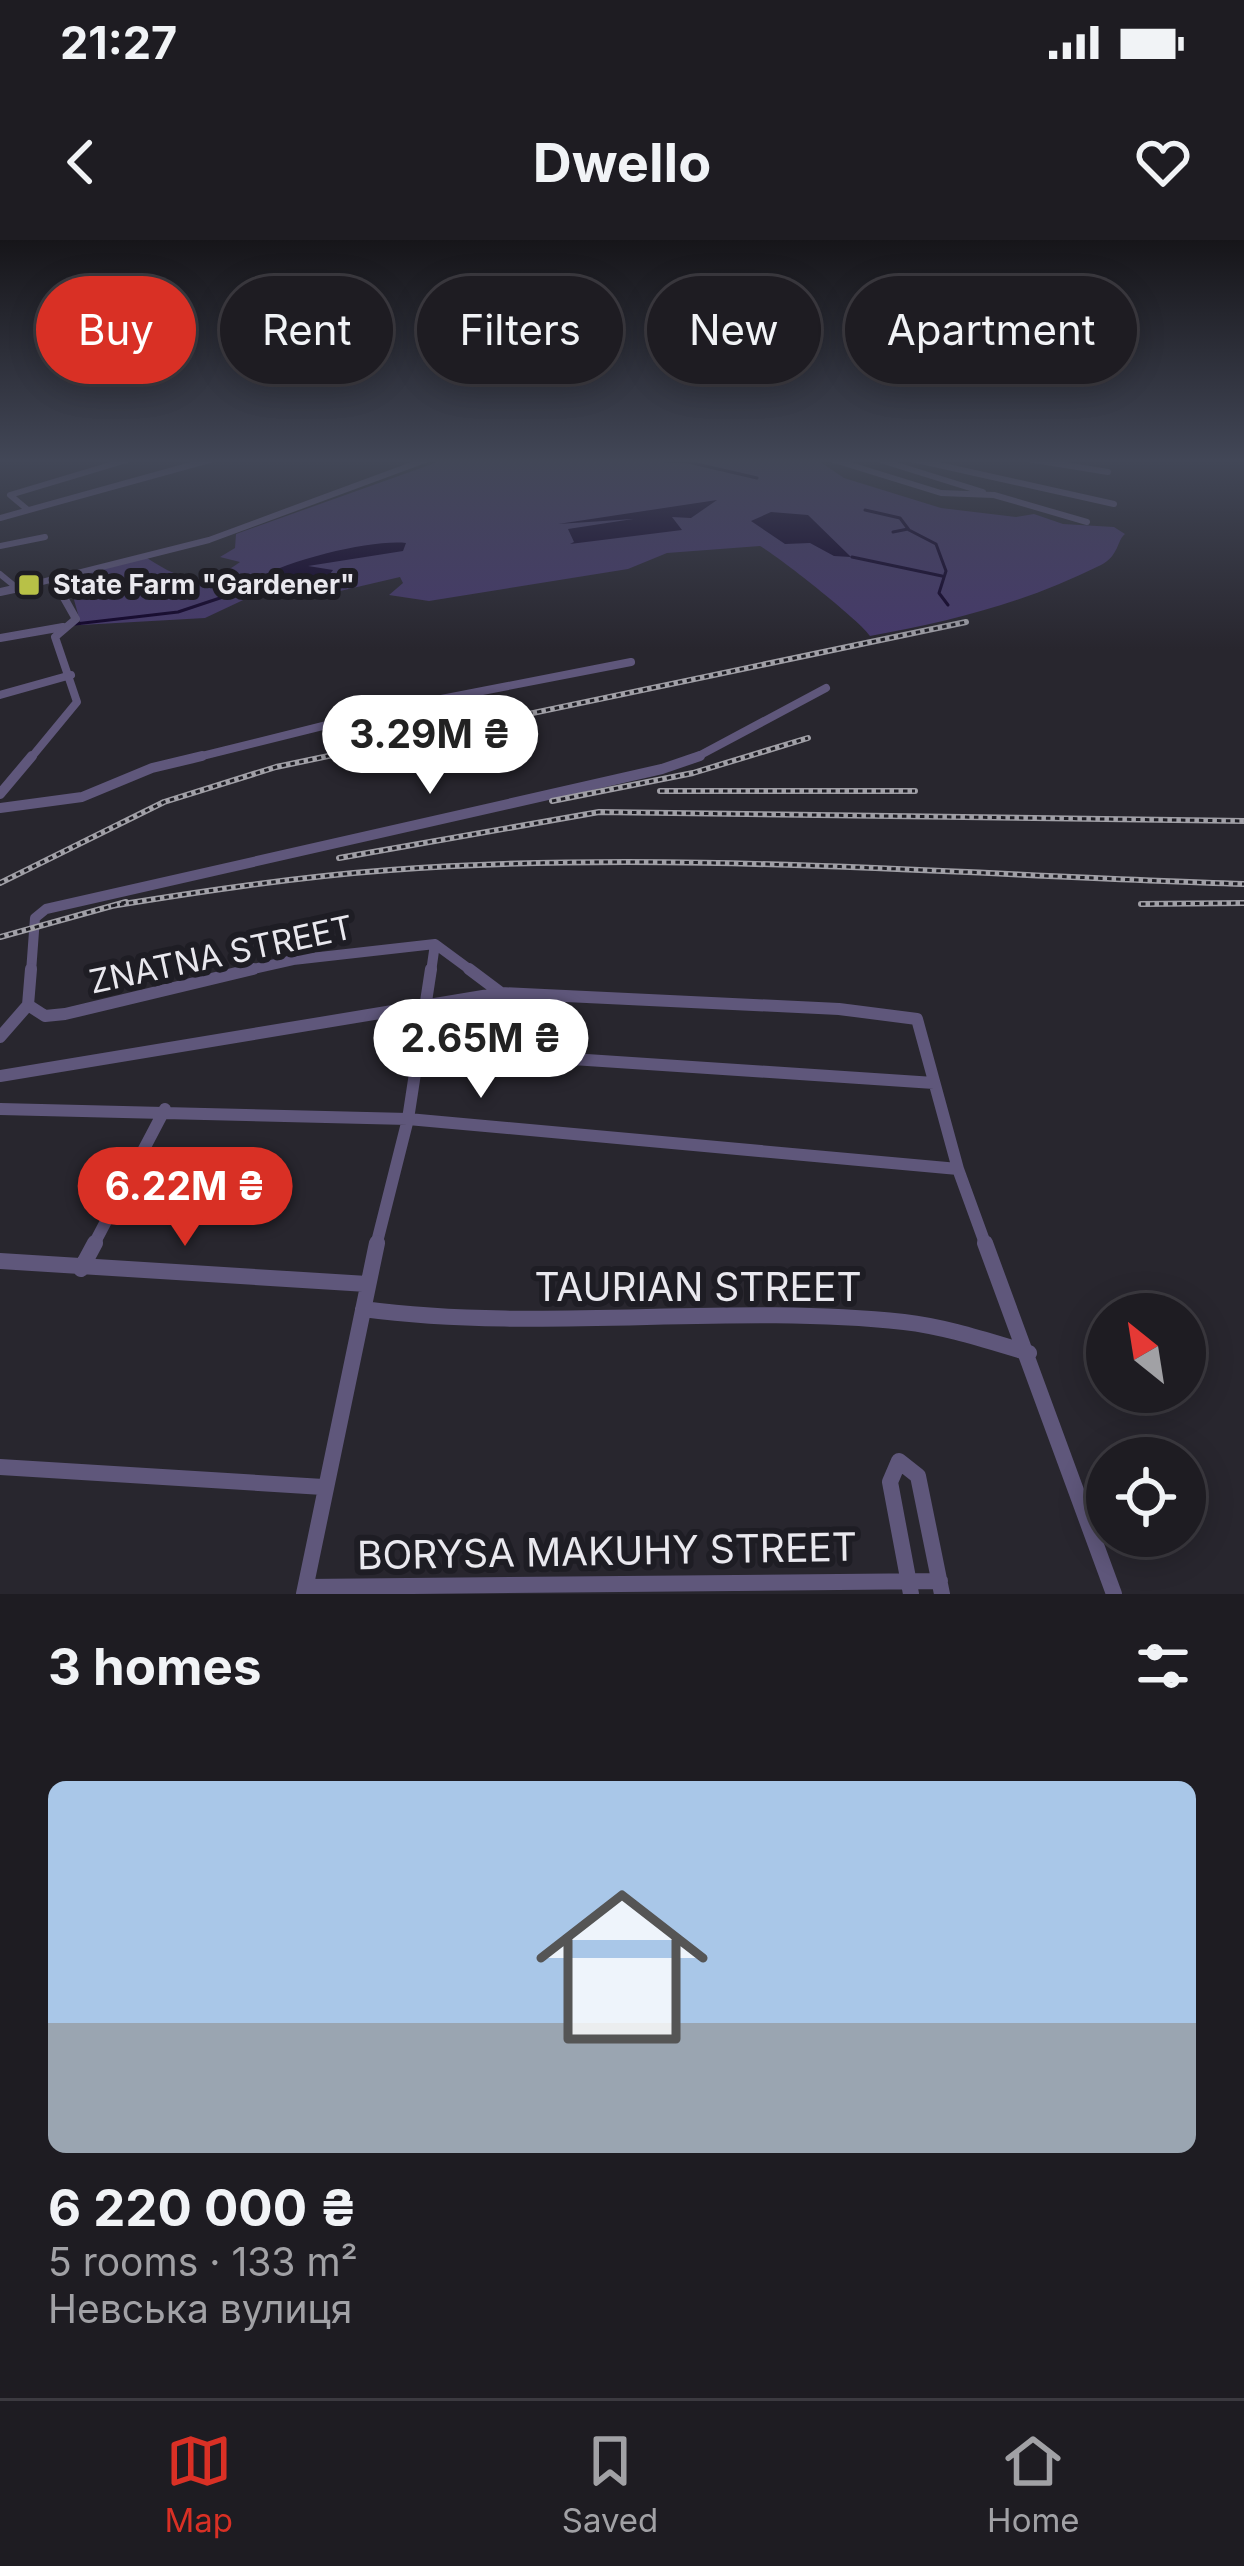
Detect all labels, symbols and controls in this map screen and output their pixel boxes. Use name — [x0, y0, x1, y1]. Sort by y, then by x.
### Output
text: 21:27 — [60, 15, 177, 70]
icon: back — [48, 129, 114, 195]
icon: heart — [1130, 129, 1196, 195]
text: Dwello — [533, 130, 711, 195]
chip: Buy — [36, 276, 196, 384]
chip: Rent — [220, 276, 393, 384]
chip: Filters — [417, 276, 623, 384]
chip: New — [647, 276, 821, 384]
chip: Apartment — [845, 276, 1137, 384]
place label: State Farm "Gardener" — [53, 568, 355, 601]
marker: State Farm "Gardener" — [16, 572, 42, 598]
pin: 3.29M ₴ — [319, 695, 541, 797]
text: 3.29M ₴ — [349, 710, 511, 757]
street label: ZNATNA STREET — [86, 907, 356, 1001]
pin: 2.65M ₴ — [370, 999, 592, 1101]
text: 2.65M ₴ — [400, 1014, 562, 1061]
pin: 6.22M ₴ — [74, 1147, 296, 1249]
text: 6.22M ₴ — [105, 1162, 265, 1209]
street label: TAURIAN STREET — [534, 1263, 862, 1310]
north arrow — [1086, 1293, 1206, 1413]
map controls — [1086, 1293, 1206, 1557]
button: locate — [1086, 1437, 1206, 1557]
street label: BORYSA MAKUHY STREET — [357, 1523, 857, 1578]
icon: filters — [1130, 1633, 1196, 1699]
text: 3 homes — [48, 1636, 262, 1697]
icon: home — [514, 1859, 730, 2075]
text: 6 220 000 ₴ — [48, 2177, 357, 2238]
text: 5 rooms · 133 m² — [48, 2238, 358, 2285]
text: Невська вулиця — [48, 2285, 352, 2332]
tab: Map — [164, 2428, 233, 2540]
tab: Saved — [562, 2428, 658, 2540]
tab: Home — [987, 2428, 1080, 2540]

